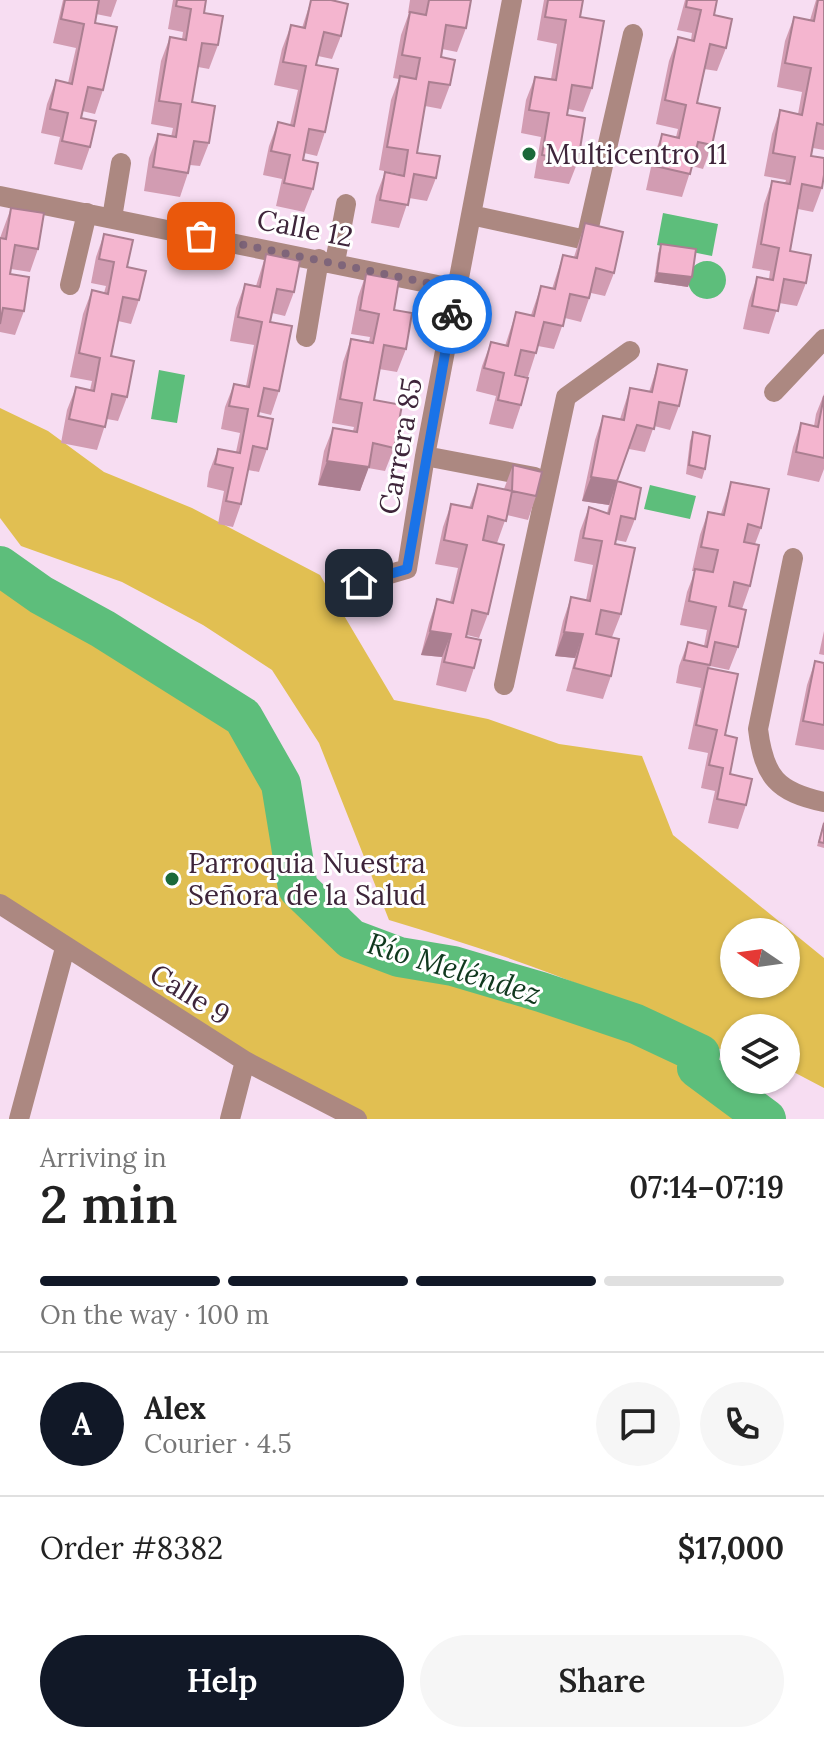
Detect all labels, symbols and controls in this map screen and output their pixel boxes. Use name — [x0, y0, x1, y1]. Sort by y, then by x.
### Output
place label: Multicentro 11 — [545, 136, 727, 172]
marker: Multicentro 11 — [520, 145, 538, 163]
street label: Calle 12 — [254, 201, 356, 255]
pin — [167, 202, 235, 270]
icon: bag — [179, 214, 223, 258]
courier — [412, 274, 492, 354]
icon: bike — [430, 292, 474, 336]
street label: Carrera 85 — [370, 375, 430, 517]
pin — [325, 549, 393, 617]
icon: home — [337, 561, 381, 605]
place label: Parroquia Nuestra Señora de la Salud — [188, 845, 426, 913]
marker: Parroquia Nuestra Señora de la Salud — [163, 870, 181, 888]
north arrow — [720, 918, 800, 998]
map controls — [720, 918, 800, 1094]
water label: Río Meléndez — [363, 924, 546, 1012]
street label: Calle 9 — [143, 955, 237, 1033]
button: layers — [720, 1014, 800, 1094]
text: Arriving in — [40, 1141, 167, 1174]
text: 07:14–07:19 — [629, 1168, 784, 1206]
text: 2 min — [40, 1171, 178, 1237]
text: On the way · 100 m — [40, 1298, 269, 1331]
button: chat — [596, 1382, 680, 1466]
button: phone — [700, 1382, 784, 1466]
text: Alex — [144, 1389, 206, 1427]
text: A — [72, 1405, 92, 1443]
text: Courier · 4.5 — [144, 1427, 292, 1460]
text: Order #8382 — [40, 1529, 223, 1567]
text: $17,000 — [678, 1529, 784, 1567]
button: Help — [40, 1635, 404, 1727]
button: Share — [420, 1635, 784, 1727]

